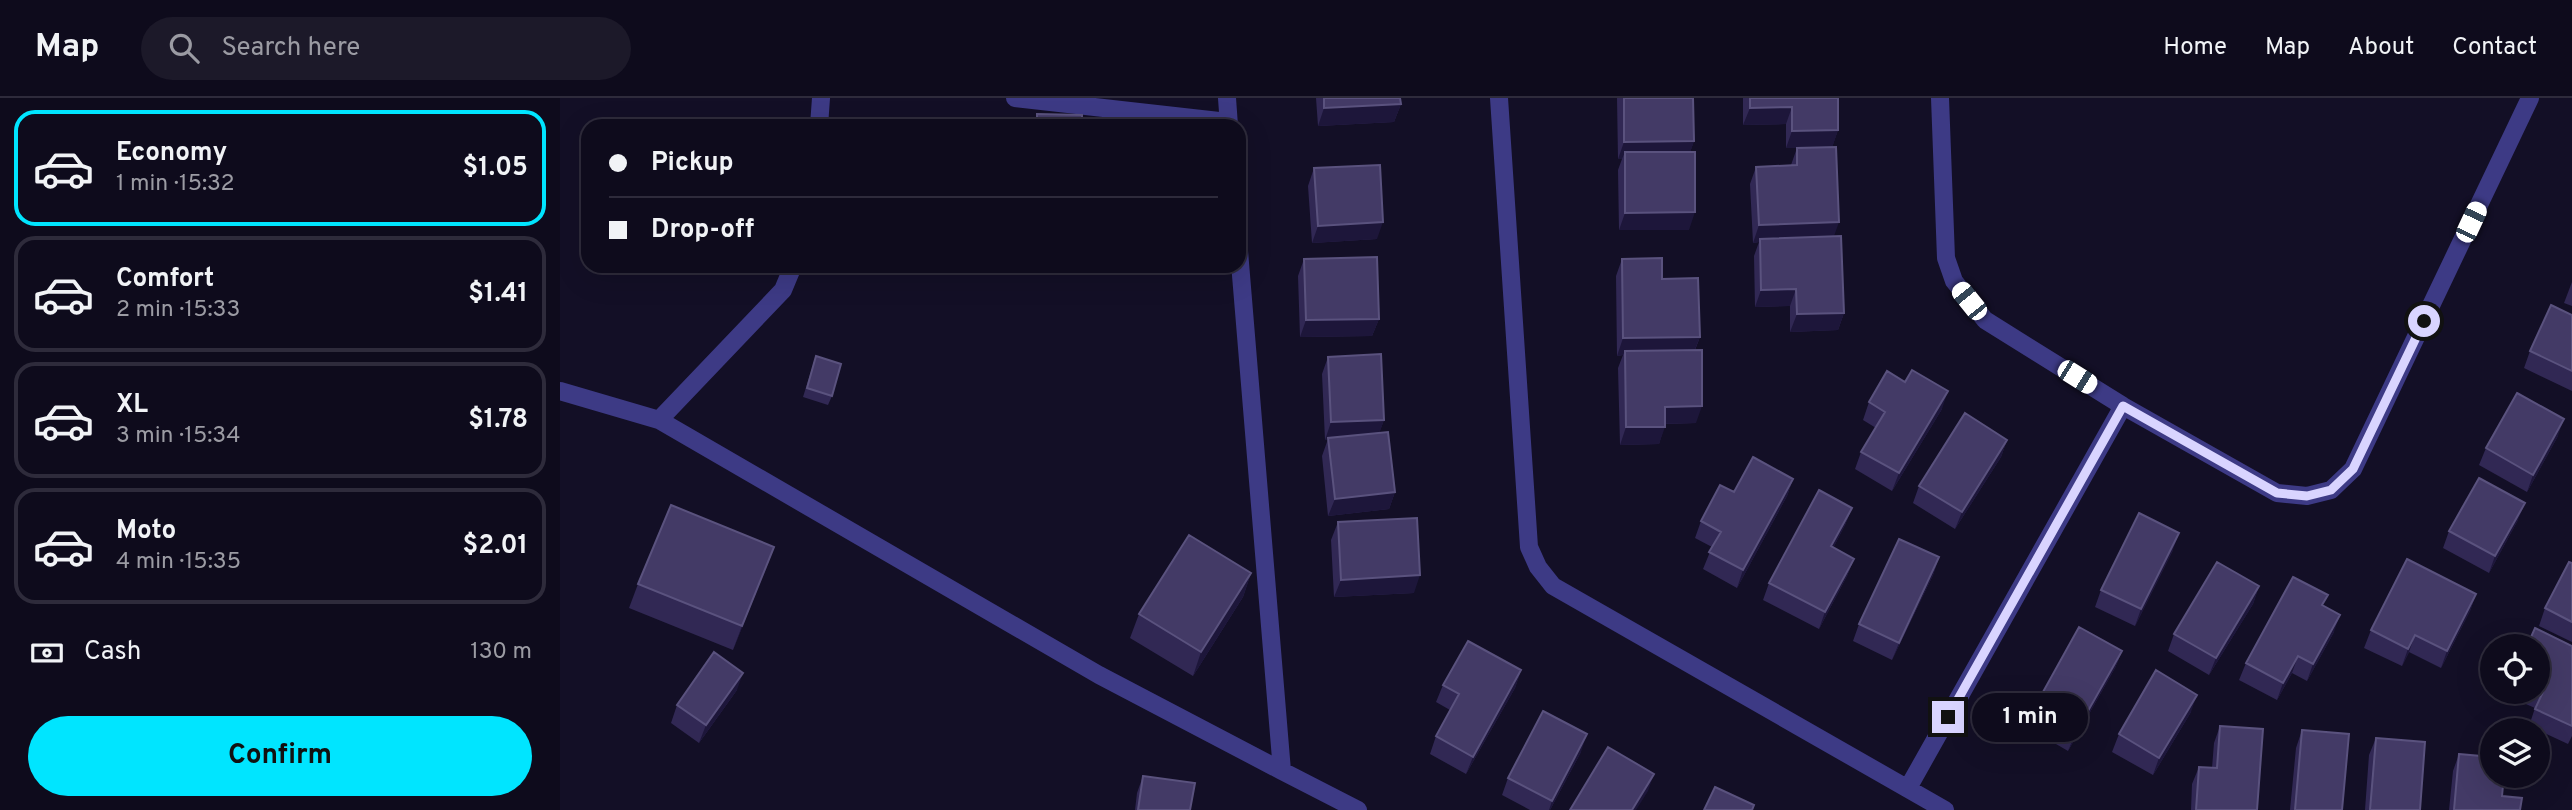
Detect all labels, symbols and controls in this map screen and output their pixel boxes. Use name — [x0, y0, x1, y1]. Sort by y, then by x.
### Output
search box — [141, 17, 631, 80]
text: Map — [35, 27, 99, 69]
icon: search — [165, 29, 203, 67]
text: Search here — [221, 32, 360, 65]
text: Home — [2163, 33, 2227, 63]
text: Map — [2265, 33, 2310, 63]
text: About — [2348, 33, 2414, 63]
text: Contact — [2452, 33, 2537, 63]
icon: car — [32, 137, 95, 200]
text: Economy — [116, 137, 227, 170]
text: Pickup — [651, 147, 734, 180]
text: $1.05 — [462, 152, 528, 185]
text: 1 min · 15:32 — [116, 170, 235, 199]
car — [2453, 199, 2490, 245]
text: Drop-off — [651, 214, 754, 247]
icon: car — [32, 263, 95, 326]
text: Comfort — [116, 263, 214, 296]
text: $1.41 — [468, 278, 528, 311]
car — [1948, 278, 1991, 324]
text: 2 min · 15:33 — [116, 296, 240, 325]
route start — [2408, 305, 2440, 337]
car — [2054, 357, 2101, 397]
icon: car — [32, 389, 95, 452]
text: XL — [116, 389, 148, 422]
text: $1.78 — [468, 404, 528, 437]
text: 3 min · 15:34 — [116, 422, 241, 451]
icon: car — [32, 515, 95, 578]
text: Moto — [116, 515, 176, 548]
text: $2.01 — [463, 530, 528, 563]
text: 4 min · 15:35 — [116, 548, 241, 577]
icon: cash — [28, 634, 66, 672]
map controls — [2480, 634, 2550, 788]
button: locate — [2480, 634, 2550, 704]
text: Cash — [84, 636, 141, 669]
text: 130 m — [470, 638, 532, 667]
callout: 1 min — [1972, 692, 2088, 742]
route end — [1932, 701, 1964, 733]
text: 1 min — [2002, 703, 2058, 732]
button: Confirm — [28, 716, 532, 796]
button: layers — [2480, 718, 2550, 788]

